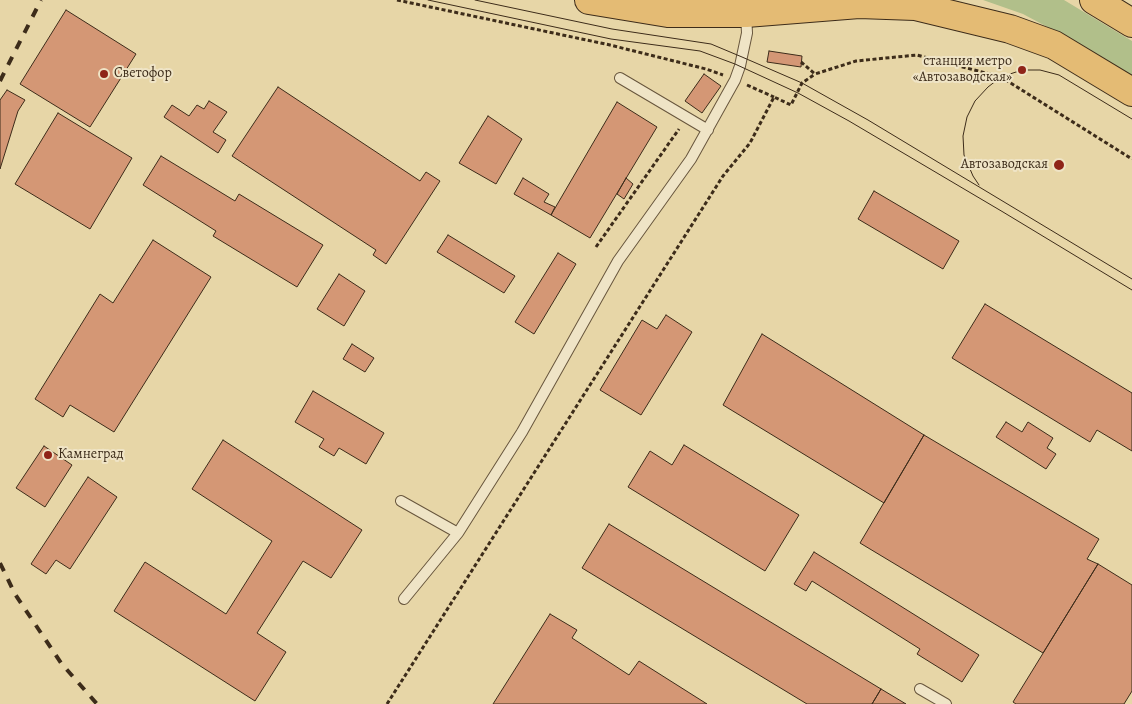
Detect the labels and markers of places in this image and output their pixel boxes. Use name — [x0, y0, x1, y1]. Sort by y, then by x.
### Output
place label: станция метро «Автозаводская» — [913, 54, 1012, 86]
marker: станция метро «Автозаводская» — [1016, 64, 1028, 76]
place label: Светофор — [114, 66, 172, 82]
marker: Светофор — [98, 68, 110, 80]
place label: Автозаводская — [961, 157, 1048, 173]
marker: Автозаводская — [1052, 158, 1066, 172]
place label: Камнеград — [58, 447, 124, 463]
marker: Камнеград — [42, 449, 54, 461]

